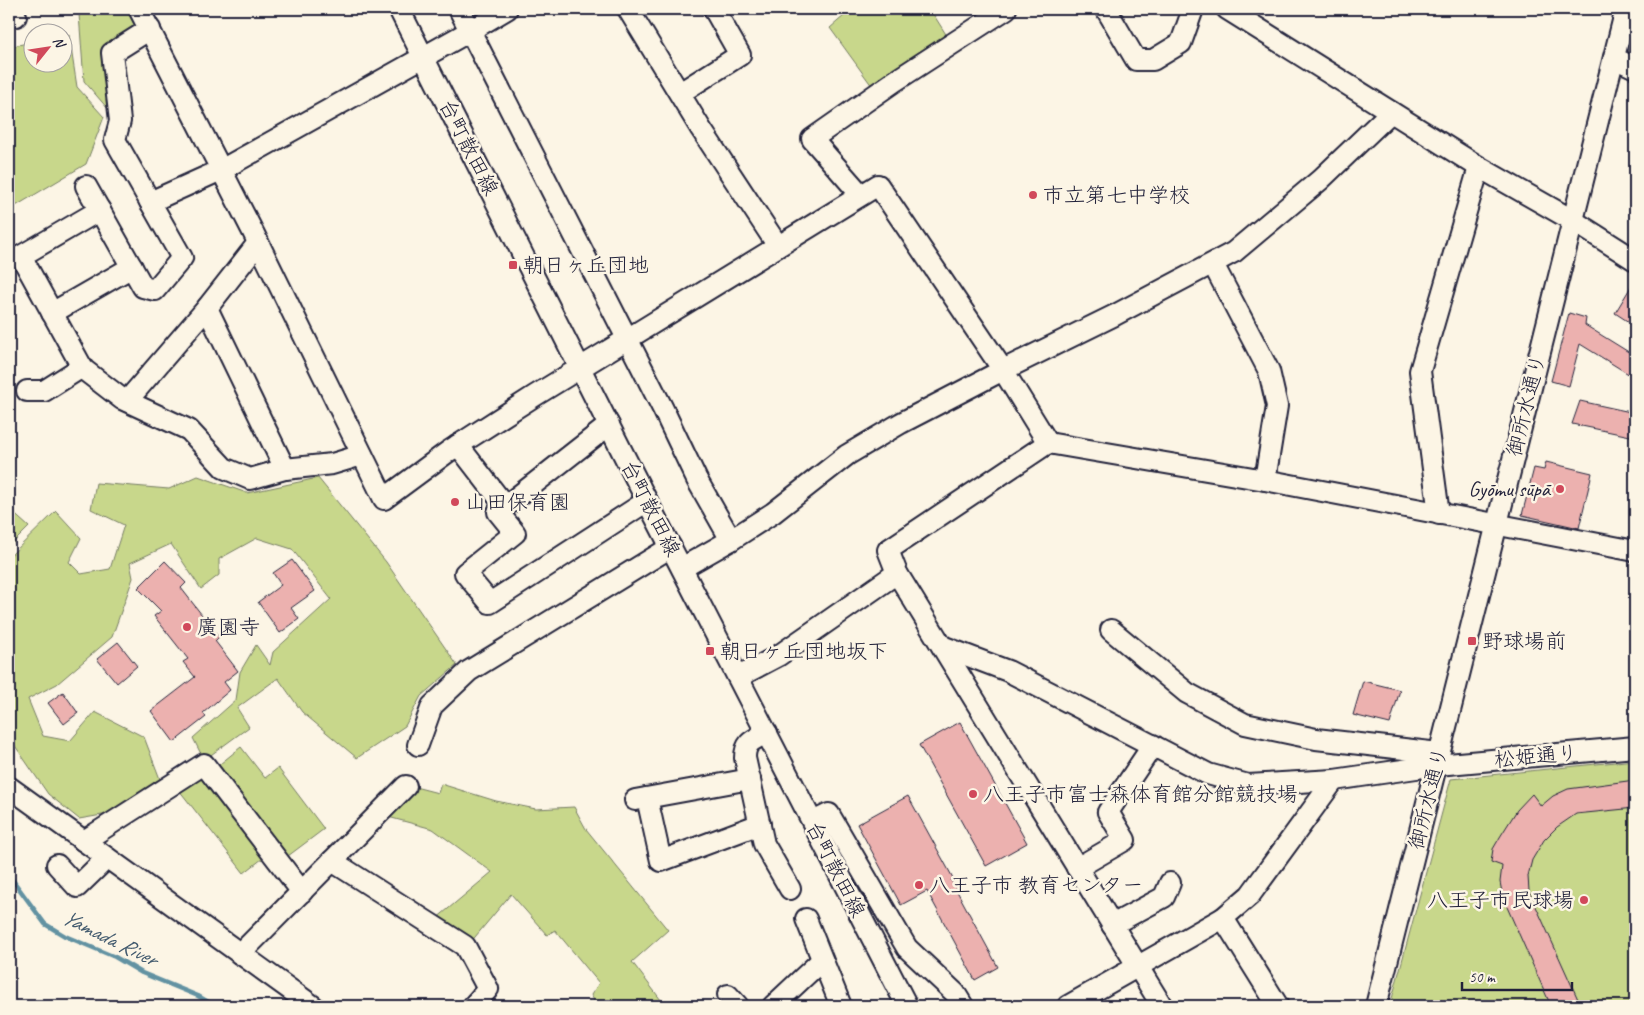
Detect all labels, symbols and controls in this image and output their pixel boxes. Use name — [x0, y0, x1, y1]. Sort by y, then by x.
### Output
north arrow — [22, 22, 72, 72]
text: N — [49, 34, 70, 52]
street label: 台町散田線 — [434, 94, 504, 200]
place label: 市立第七中学校 — [1043, 182, 1190, 208]
marker: 市立第七中学校 — [1027, 189, 1039, 201]
place label: 朝日ヶ丘団地 — [523, 252, 649, 278]
marker: 朝日ヶ丘団地 — [507, 259, 519, 271]
street label: 御所水通り — [1501, 351, 1551, 459]
street label: 台町散田線 — [616, 455, 686, 561]
place label: Gyōmu sūpā — [1469, 476, 1552, 502]
marker: Gyōmu sūpā — [1554, 483, 1566, 495]
place label: 山田保育園 — [465, 489, 570, 515]
marker: 山田保育園 — [449, 496, 461, 508]
place label: 廣園寺 — [197, 614, 260, 640]
marker: 廣園寺 — [181, 621, 193, 633]
place label: 野球場前 — [1482, 628, 1566, 654]
marker: 野球場前 — [1466, 635, 1478, 647]
place label: 朝日ヶ丘団地坂下 — [720, 638, 888, 664]
marker: 朝日ヶ丘団地坂下 — [704, 645, 716, 657]
street label: 松姫通り — [1493, 739, 1579, 773]
street label: 御所水通り — [1403, 744, 1453, 852]
place label: 八王子市富士森体育館分館競技場 — [983, 781, 1298, 807]
marker: 八王子市富士森体育館分館競技場 — [967, 788, 979, 800]
street label: 台町散田線 — [801, 816, 871, 922]
place label: 八王子市 教育センター — [929, 872, 1143, 898]
marker: 八王子市 教育センター — [913, 879, 925, 891]
place label: 八王子市民球場 — [1427, 887, 1574, 913]
marker: 八王子市民球場 — [1578, 894, 1590, 906]
water label: Yamada River — [58, 903, 165, 975]
scale bar — [1462, 960, 1572, 992]
text: 50 m — [1469, 968, 1496, 987]

